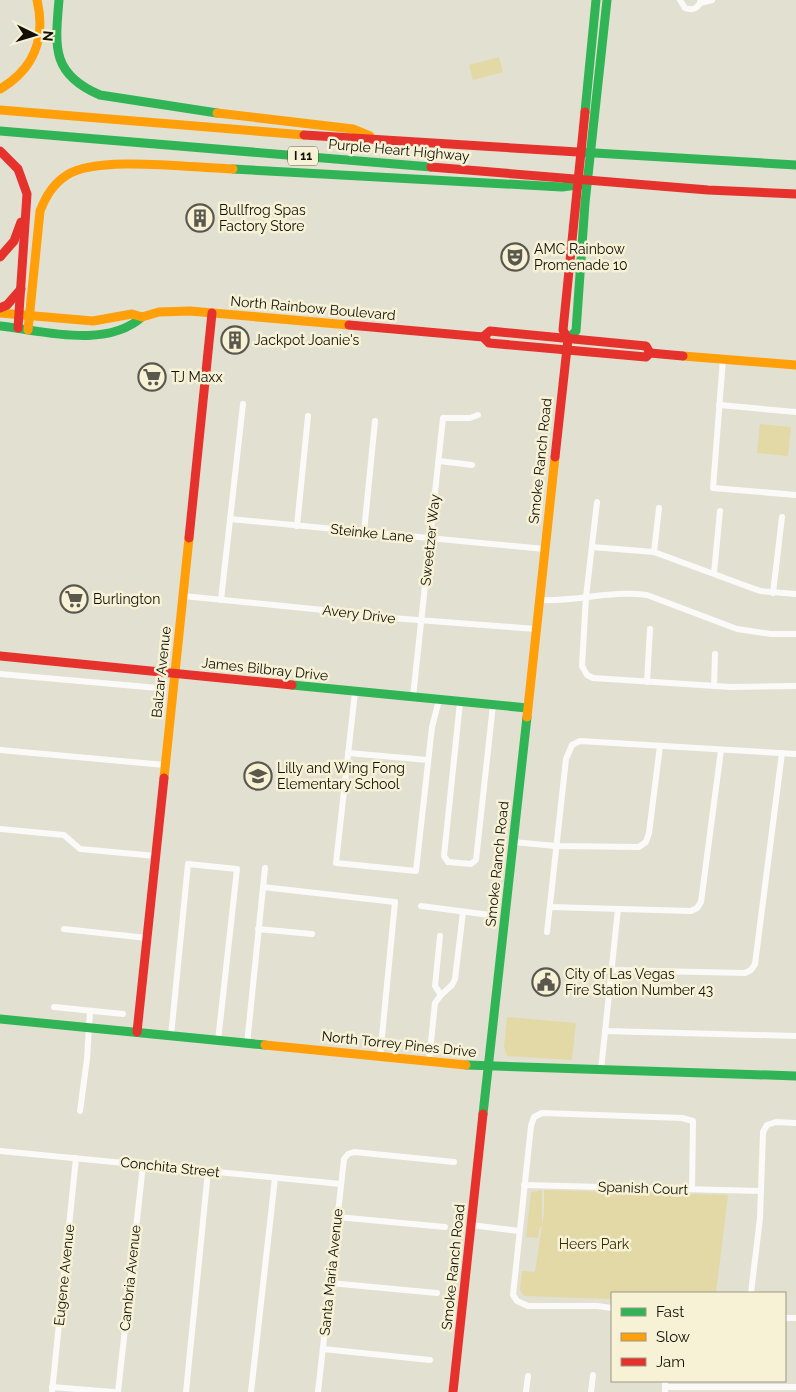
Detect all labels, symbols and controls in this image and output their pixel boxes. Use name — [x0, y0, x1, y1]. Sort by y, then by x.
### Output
north arrow — [10, 10, 60, 60]
text: N — [40, 30, 56, 42]
street label: Purple Heart Highway — [328, 136, 471, 164]
road number: I 11 — [288, 146, 318, 166]
place label: Bullfrog Spas Factory Store — [219, 202, 306, 234]
building icon: Bullfrog Spas Factory Store — [185, 203, 215, 233]
place label: AMC Rainbow Promenade 10 — [534, 241, 628, 273]
theatre icon: AMC Rainbow Promenade 10 — [500, 242, 530, 272]
street label: North Rainbow Boulevard — [230, 293, 396, 323]
building icon: Jackpot Joanie's — [220, 325, 250, 355]
place label: Jackpot Joanie's — [254, 332, 360, 348]
supermarket icon: TJ Maxx — [137, 362, 167, 392]
place label: TJ Maxx — [171, 369, 222, 385]
street label: Smoke Ranch Road — [525, 397, 555, 525]
street label: Sweetzer Way — [417, 493, 443, 587]
street label: Steinke Lane — [330, 521, 414, 545]
supermarket icon: Burlington — [59, 584, 89, 614]
place label: Burlington — [93, 591, 160, 607]
street label: Avery Drive — [322, 602, 396, 626]
street label: Balzar Avenue — [148, 625, 174, 719]
street label: James Bilbray Drive — [201, 654, 329, 684]
place label: Lilly and Wing Fong Elementary School — [277, 760, 405, 792]
school or university icon: Lilly and Wing Fong Elementary School — [243, 761, 273, 791]
street label: Smoke Ranch Road — [482, 800, 512, 928]
place label: City of Las Vegas Fire Station Number 43 — [565, 966, 713, 998]
public building icon: City of Las Vegas Fire Station Number 43 — [531, 967, 561, 997]
street label: North Torrey Pines Drive — [321, 1028, 477, 1060]
street label: Conchita Street — [120, 1154, 221, 1180]
street label: Spanish Court — [598, 1178, 689, 1198]
street label: Smoke Ranch Road — [438, 1203, 468, 1331]
street label: Santa Maria Avenue — [316, 1208, 346, 1336]
street label: Eugene Avenue — [51, 1223, 77, 1327]
street label: Cambria Avenue — [116, 1224, 144, 1332]
park label: Heers Park — [559, 1236, 630, 1252]
legend — [611, 1292, 786, 1382]
text: Fast — [656, 1303, 684, 1321]
text: Slow — [656, 1328, 690, 1346]
text: Jam — [656, 1353, 685, 1371]

